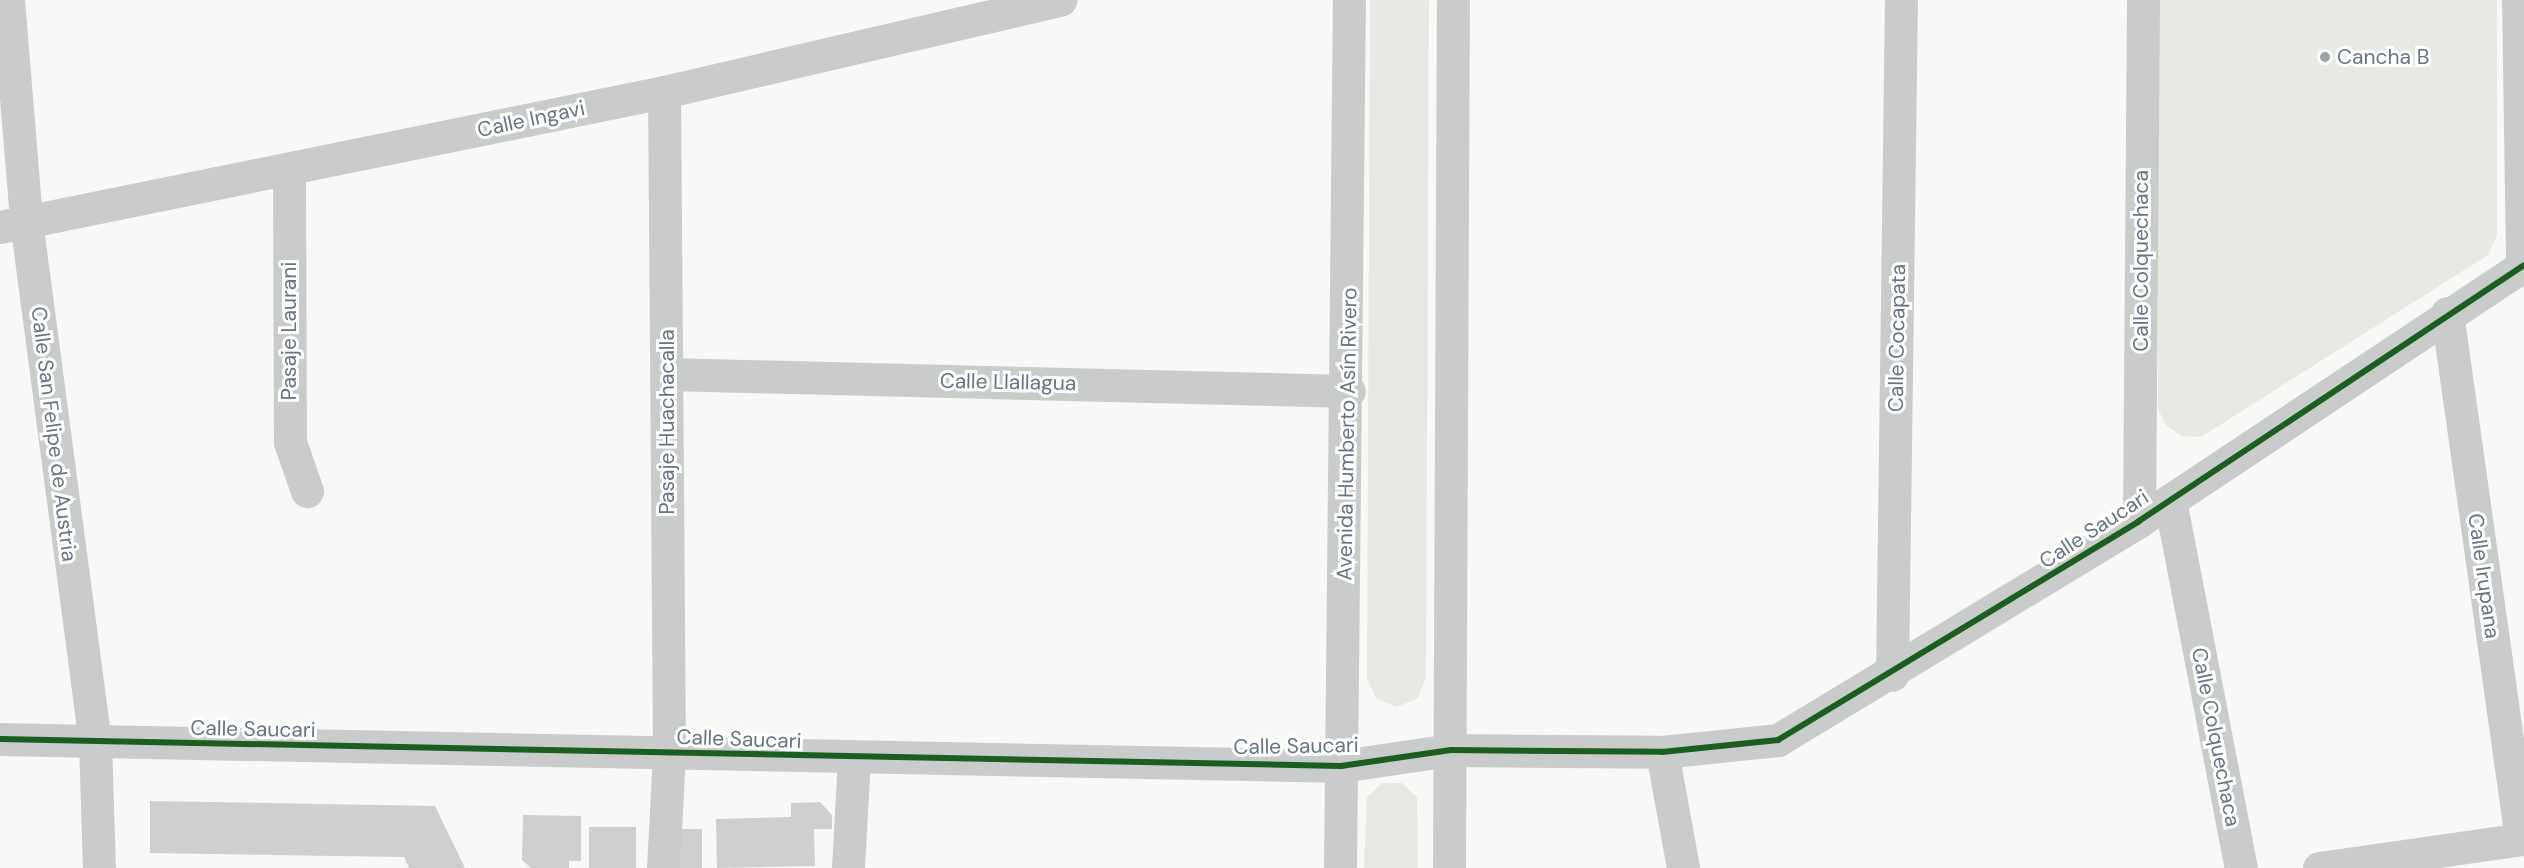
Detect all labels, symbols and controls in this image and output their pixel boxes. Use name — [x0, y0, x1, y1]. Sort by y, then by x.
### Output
place label: Cancha B — [2337, 44, 2429, 70]
marker: Cancha B — [2318, 50, 2332, 64]
street label: Calle Ingavi — [475, 95, 587, 143]
street label: Calle Colquechaca — [2128, 170, 2154, 352]
street label: Pasaje Laurani — [276, 262, 302, 400]
street label: Calle Cocapata — [1883, 264, 1911, 412]
street label: Avenida Humberto Asín Rivero — [1332, 287, 1362, 581]
street label: Calle San Felipe de Austria — [26, 305, 82, 563]
street label: Pasaje Huachacalla — [654, 329, 680, 515]
street label: Calle Llallagua — [940, 368, 1076, 396]
street label: Calle Saucari — [2035, 484, 2153, 574]
street label: Calle Irupana — [2463, 512, 2505, 640]
street label: Calle Colquechaca — [2186, 645, 2246, 829]
street label: Calle Saucari — [190, 715, 316, 743]
street label: Calle Saucari — [676, 724, 802, 754]
street label: Calle Saucari — [1233, 732, 1359, 760]

